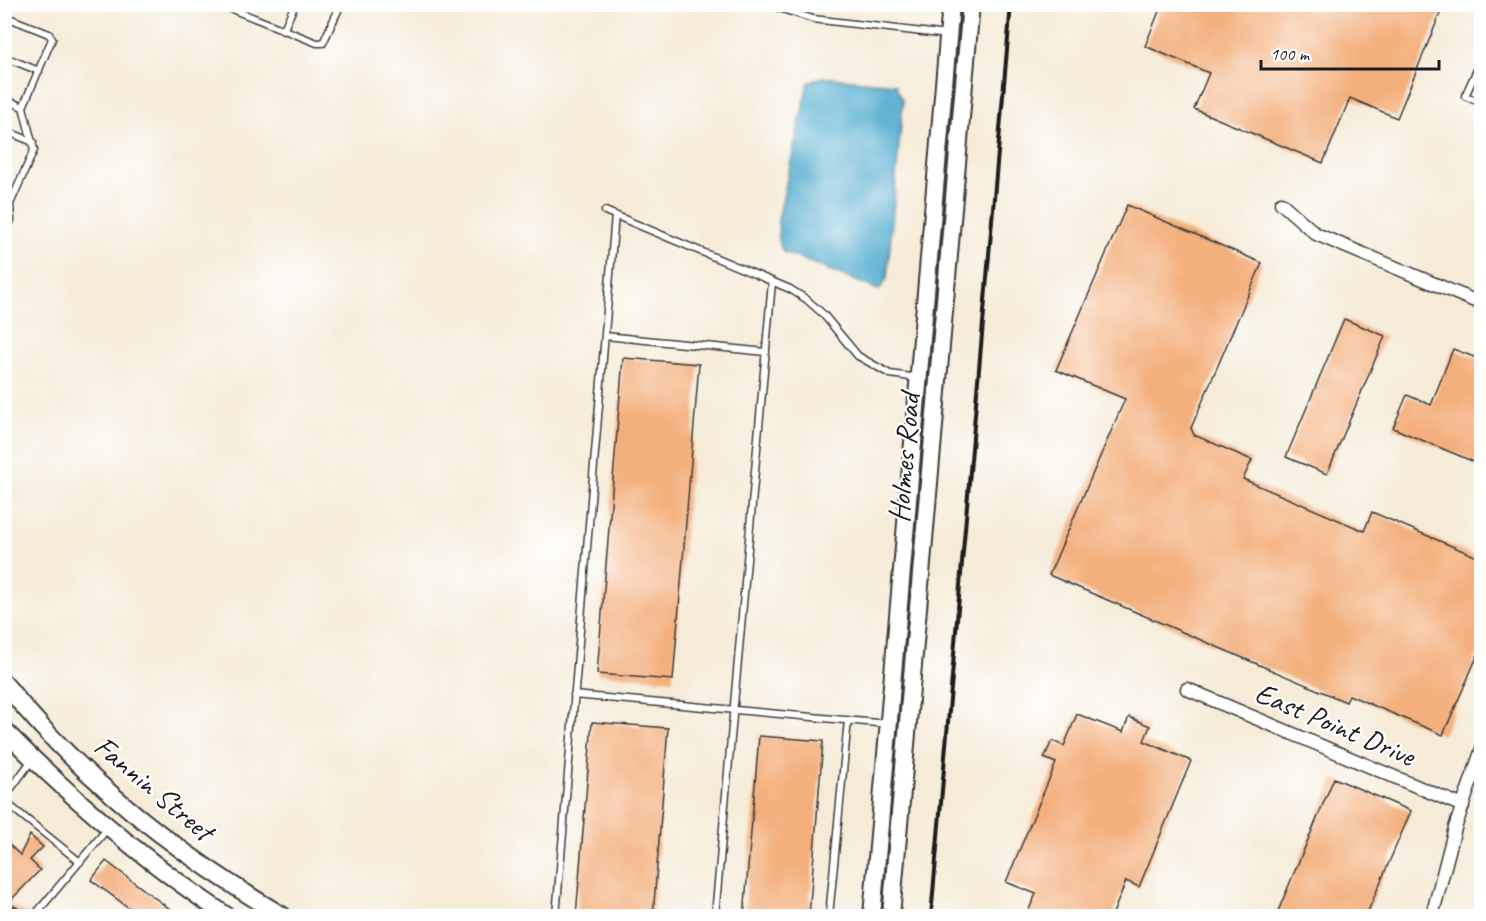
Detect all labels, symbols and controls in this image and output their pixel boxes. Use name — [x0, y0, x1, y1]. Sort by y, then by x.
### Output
scale bar — [1261, 33, 1440, 71]
text: 100 m — [1270, 43, 1311, 65]
street label: Holmes Road — [879, 388, 929, 524]
street label: East Point Drive — [1249, 673, 1423, 776]
street label: Fannin Street — [86, 727, 225, 852]

